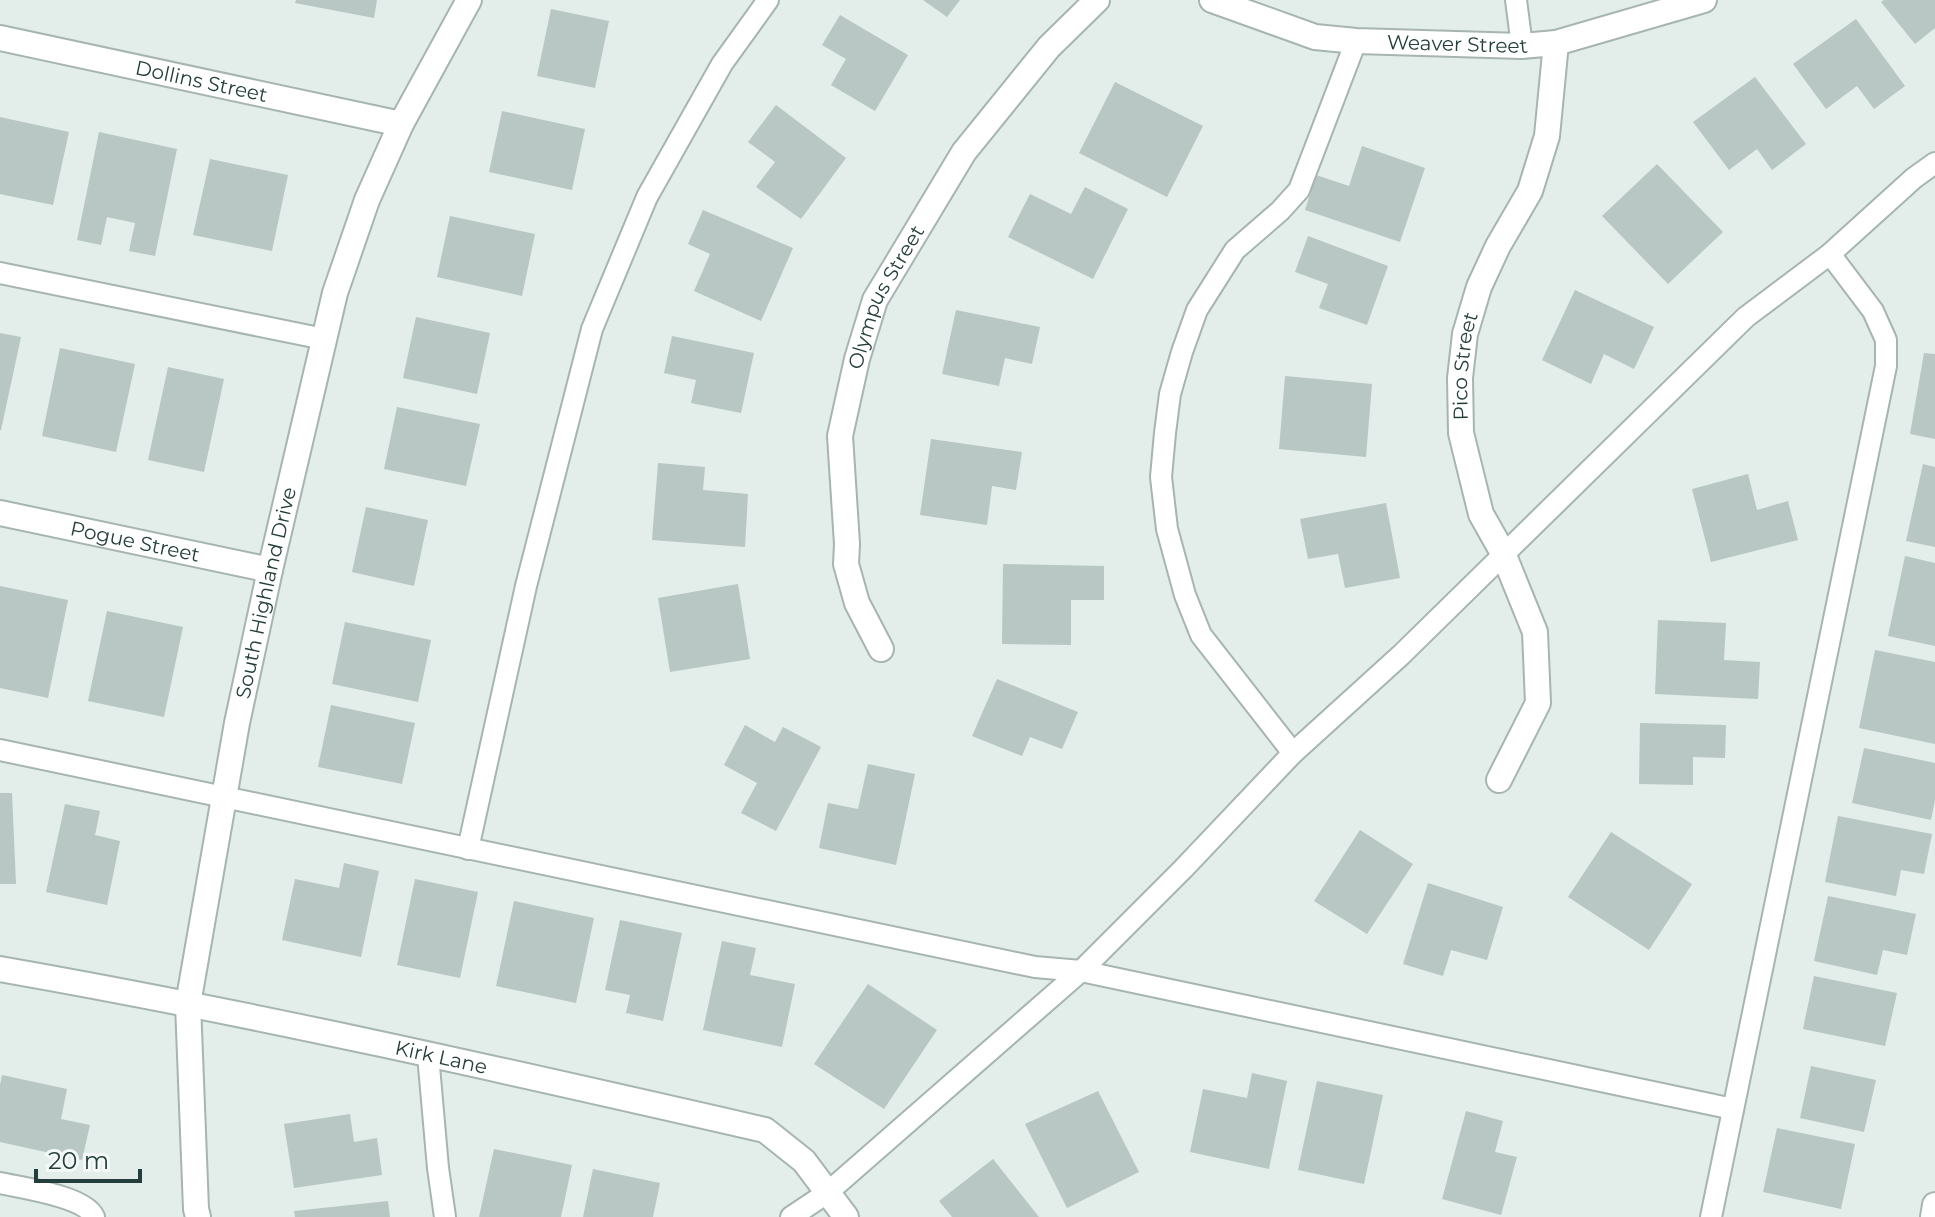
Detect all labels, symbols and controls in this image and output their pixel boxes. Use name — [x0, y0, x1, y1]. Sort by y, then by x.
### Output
street label: Weaver Street — [1387, 30, 1529, 58]
street label: Dollins Street — [133, 55, 270, 107]
street label: Olympus Street — [843, 221, 929, 371]
street label: Pico Street — [1448, 309, 1483, 421]
street label: South Highland Drive — [231, 485, 301, 701]
street label: Pogue Street — [68, 516, 202, 567]
street label: Kirk Lane — [393, 1035, 490, 1079]
scale bar — [36, 1133, 140, 1183]
text: 20 m — [48, 1146, 109, 1175]

